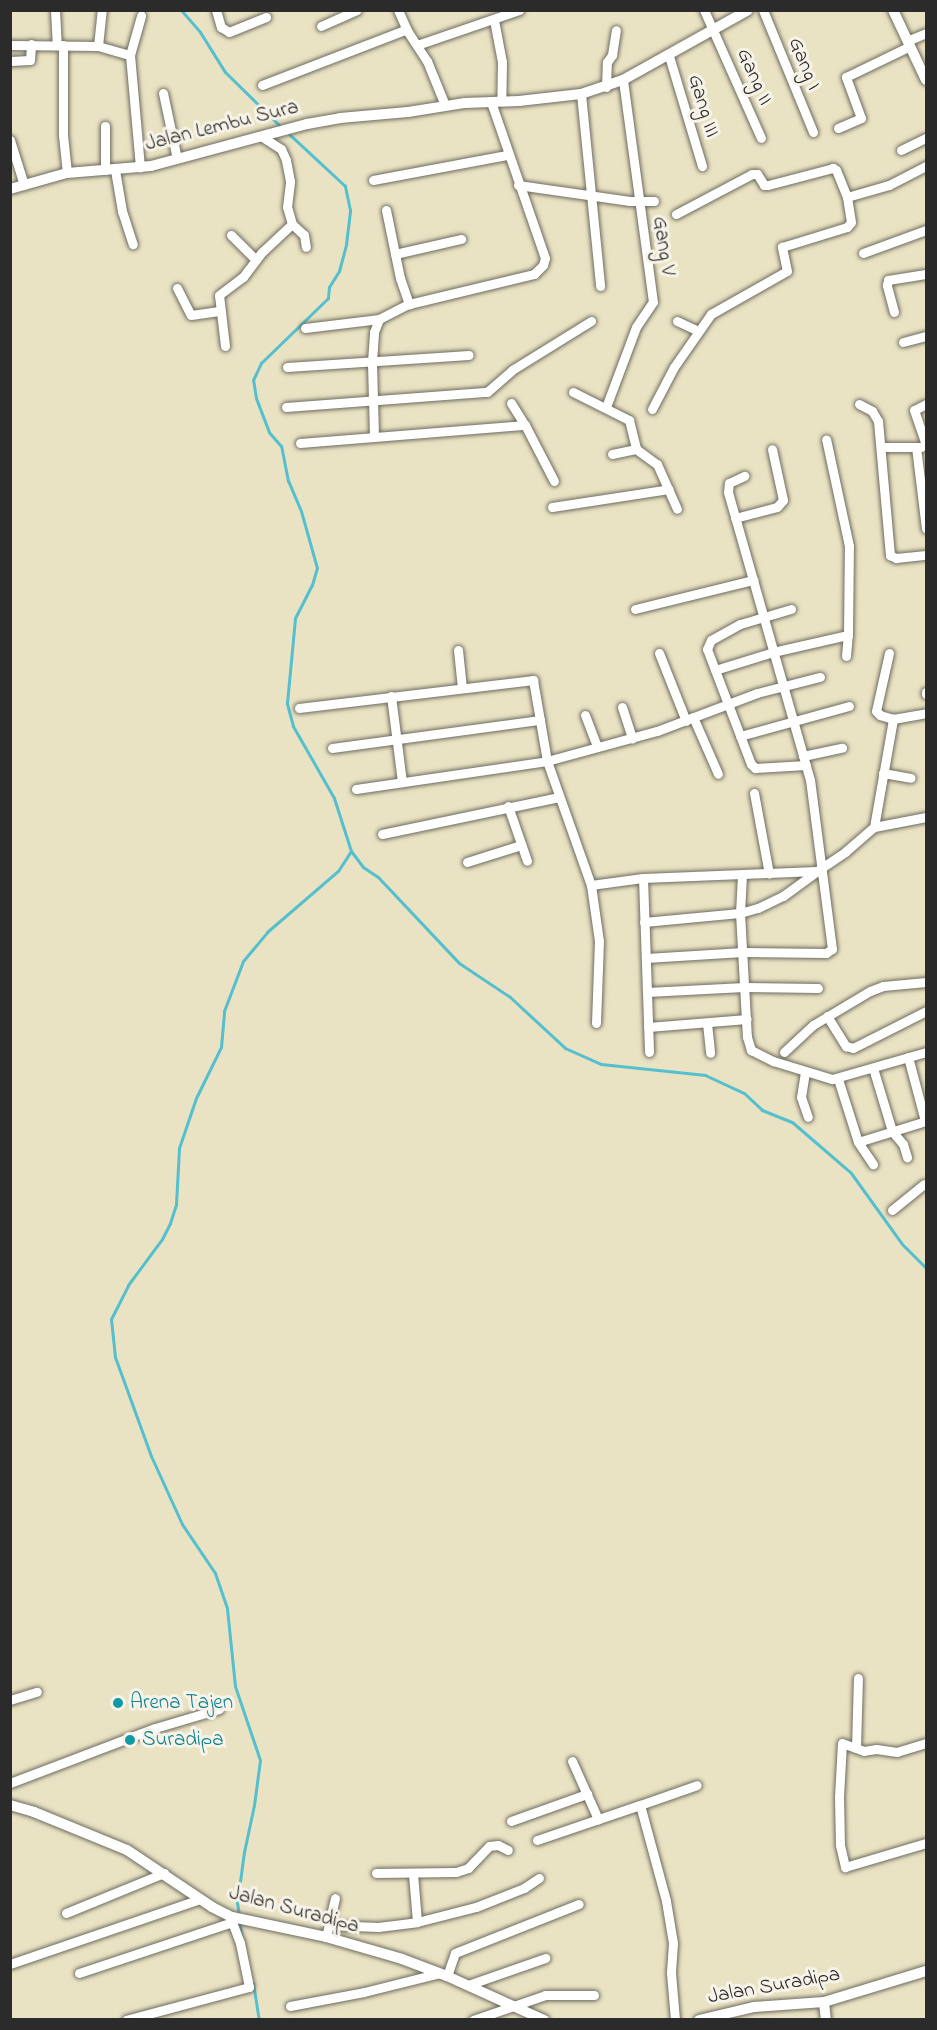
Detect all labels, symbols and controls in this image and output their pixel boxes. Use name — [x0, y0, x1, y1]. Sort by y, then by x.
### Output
street label: Gang I — [782, 34, 826, 94]
street label: Gang II — [730, 45, 778, 109]
street label: Gang III — [682, 72, 724, 140]
street label: Jalan Lembu Sura — [143, 95, 301, 157]
street label: Gang V — [646, 215, 680, 277]
place label: Arena Tajen — [130, 1690, 233, 1716]
marker: Arena Tajen — [111, 1696, 125, 1710]
place label: Suradipa — [142, 1727, 224, 1753]
marker: Suradipa — [123, 1733, 137, 1747]
street label: Jalan Suradipa — [226, 1881, 362, 1939]
street label: Jalan Suradipa — [706, 1962, 842, 2010]

